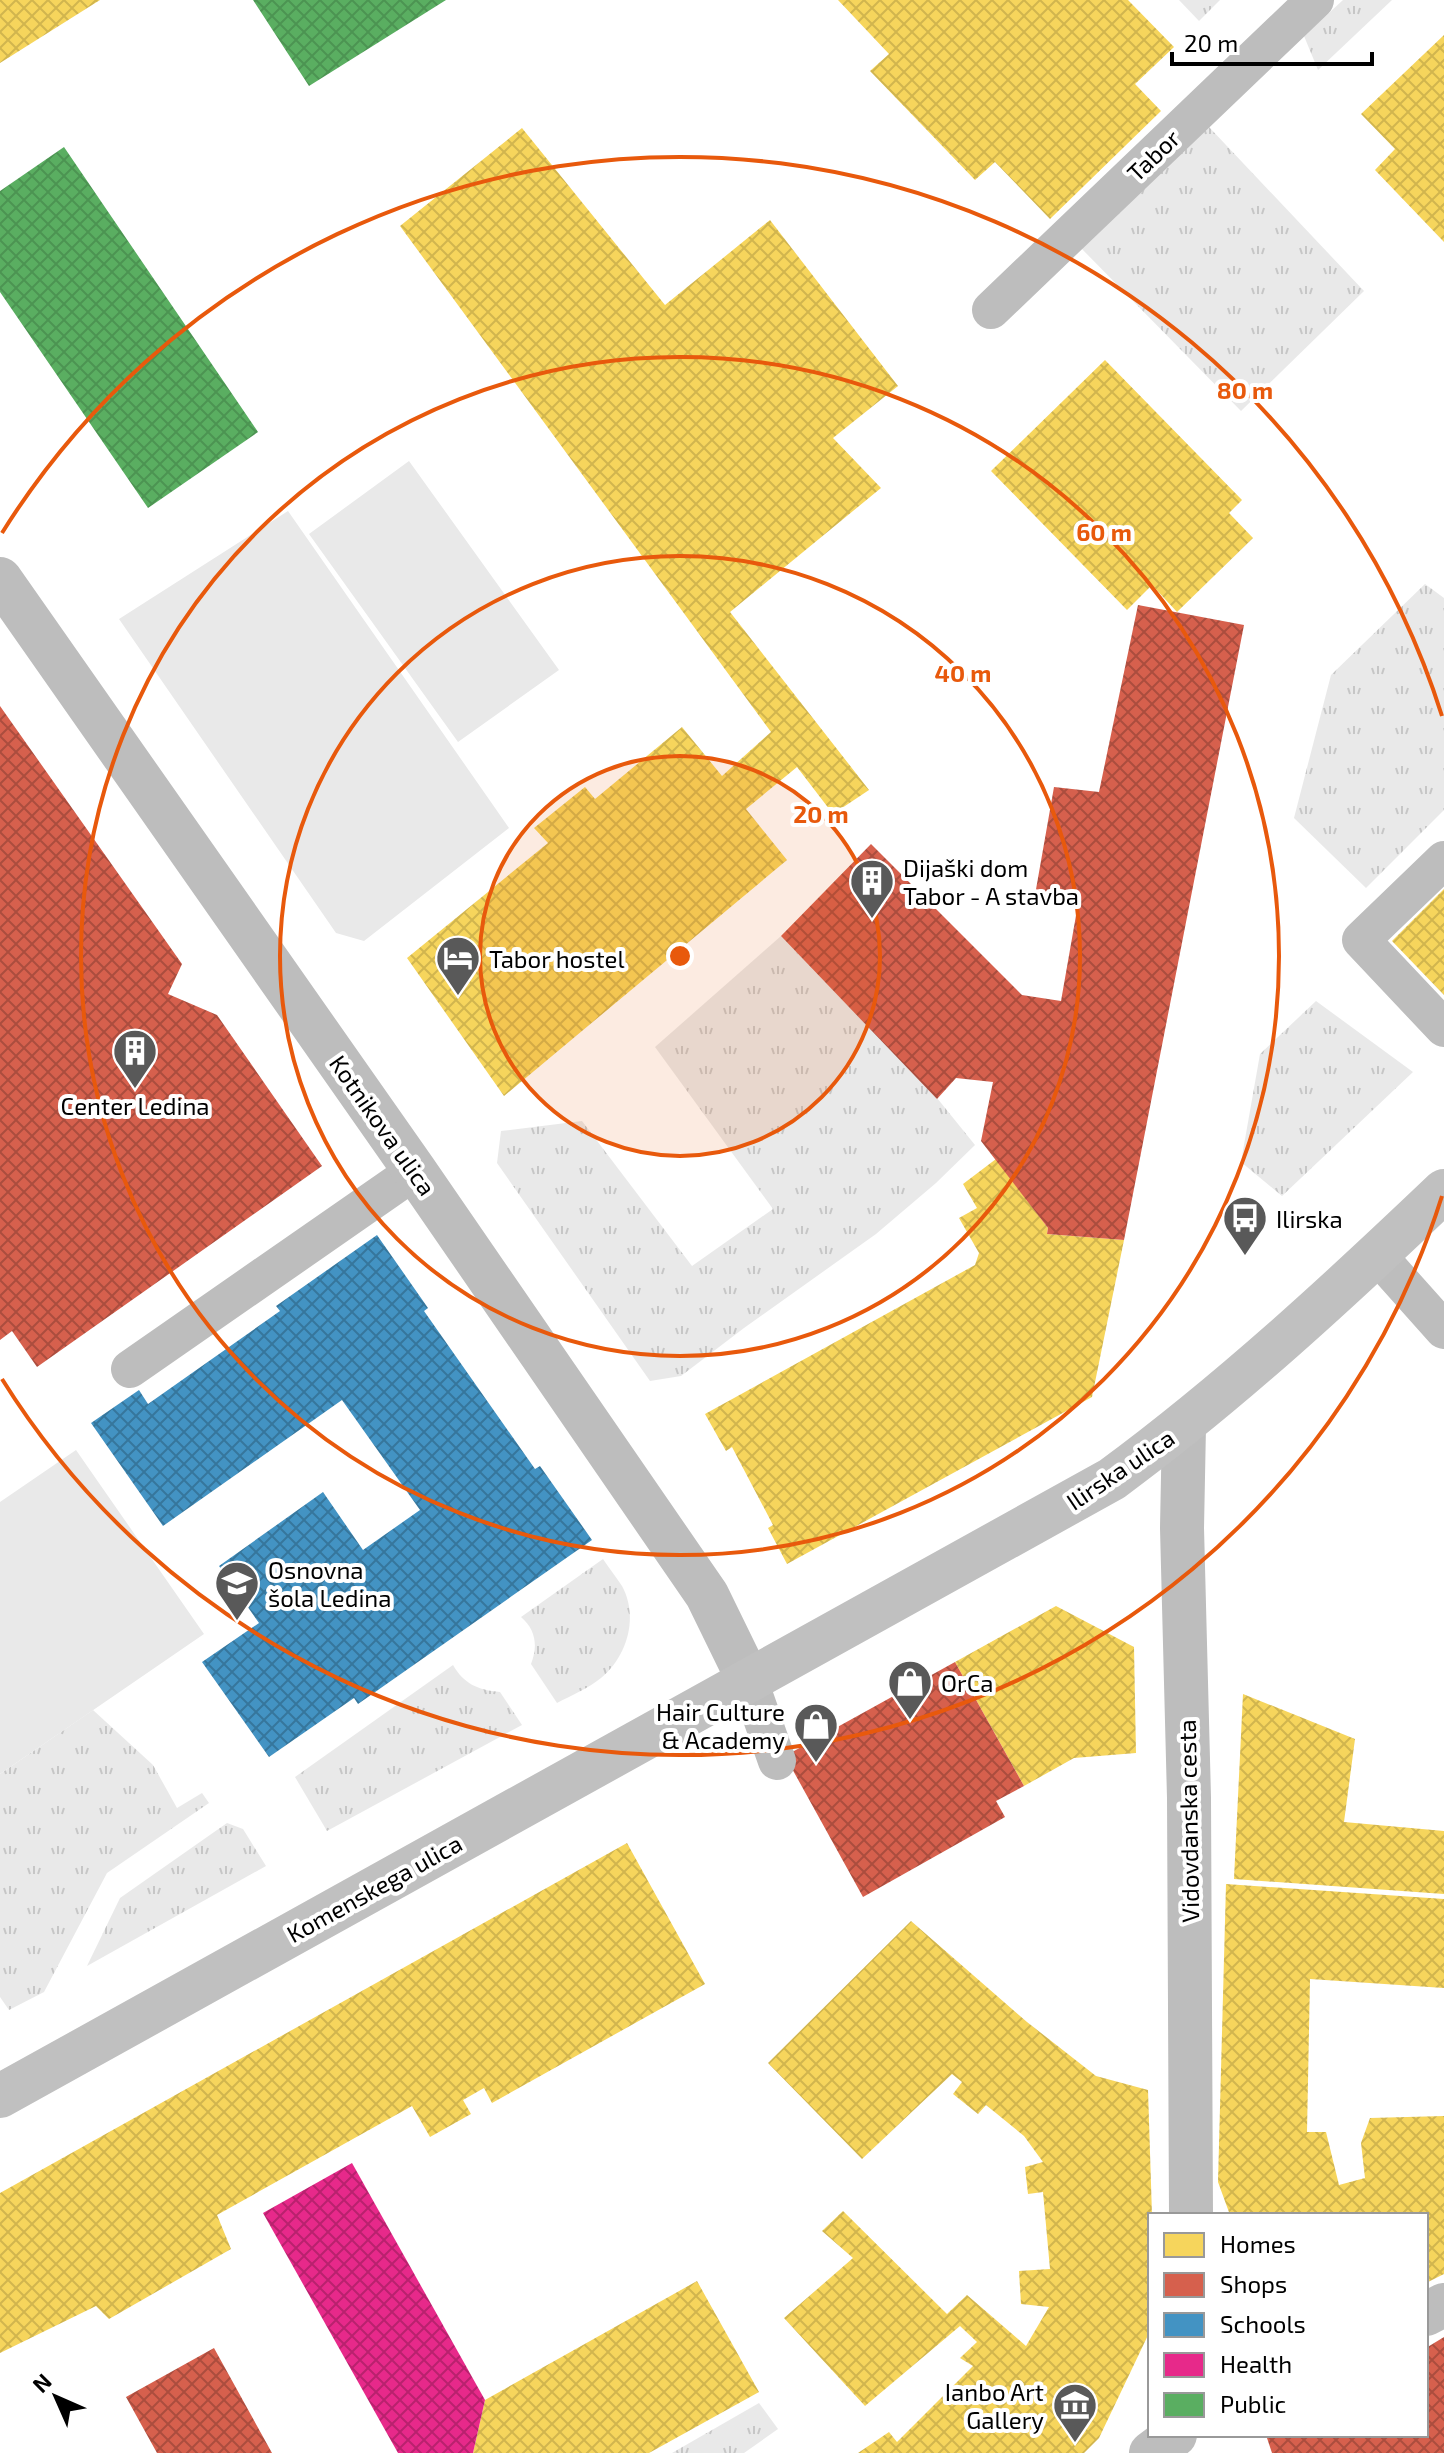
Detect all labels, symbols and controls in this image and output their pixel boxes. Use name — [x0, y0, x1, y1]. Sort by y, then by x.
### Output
scale bar — [1172, 16, 1372, 66]
text: 20 m — [1184, 28, 1238, 57]
street label: Tabor — [1121, 123, 1186, 187]
text: 80 m — [1217, 375, 1273, 404]
text: 60 m — [1076, 517, 1132, 546]
text: 40 m — [935, 658, 991, 687]
text: 20 m — [793, 799, 849, 828]
place label: Dijaški dom Tabor - A stavba — [903, 853, 1079, 910]
building icon: Dijaški dom Tabor - A stavba — [848, 857, 896, 920]
hotel icon: Tabor hostel — [434, 934, 482, 997]
centre of rings — [666, 942, 694, 970]
place label: Tabor hostel — [489, 944, 625, 973]
building icon: Center Ledina — [111, 1027, 159, 1090]
street label: Kotnikova ulica — [324, 1049, 442, 1201]
place label: Center Ledina — [60, 1091, 210, 1120]
bus stop icon: Ilirska — [1221, 1194, 1269, 1257]
place label: Ilirska — [1276, 1204, 1343, 1233]
street label: Ilirska ulica — [1061, 1422, 1179, 1516]
place label: Osnovna šola Ledina — [268, 1555, 391, 1612]
school or university icon: Osnovna šola Ledina — [213, 1559, 261, 1622]
shop icon: OrCa — [886, 1658, 934, 1721]
place label: OrCa — [941, 1668, 994, 1697]
place label: Hair Culture & Academy — [656, 1697, 785, 1754]
shop icon: Hair Culture & Academy — [792, 1701, 840, 1764]
street label: Vidovdanska cesta — [1172, 1719, 1204, 1923]
street label: Komenskega ulica — [281, 1828, 467, 1948]
legend — [1148, 2213, 1428, 2437]
text: Homes — [1220, 2229, 1296, 2258]
text: Shops — [1220, 2269, 1287, 2298]
text: Schools — [1220, 2309, 1306, 2338]
text: Health — [1220, 2349, 1292, 2378]
north arrow — [16, 2357, 96, 2437]
text: N — [26, 2367, 56, 2397]
place label: Ianbo Art Gallery — [945, 2377, 1044, 2434]
museum icon: Ianbo Art Gallery — [1051, 2381, 1099, 2444]
text: Public — [1220, 2389, 1286, 2418]

